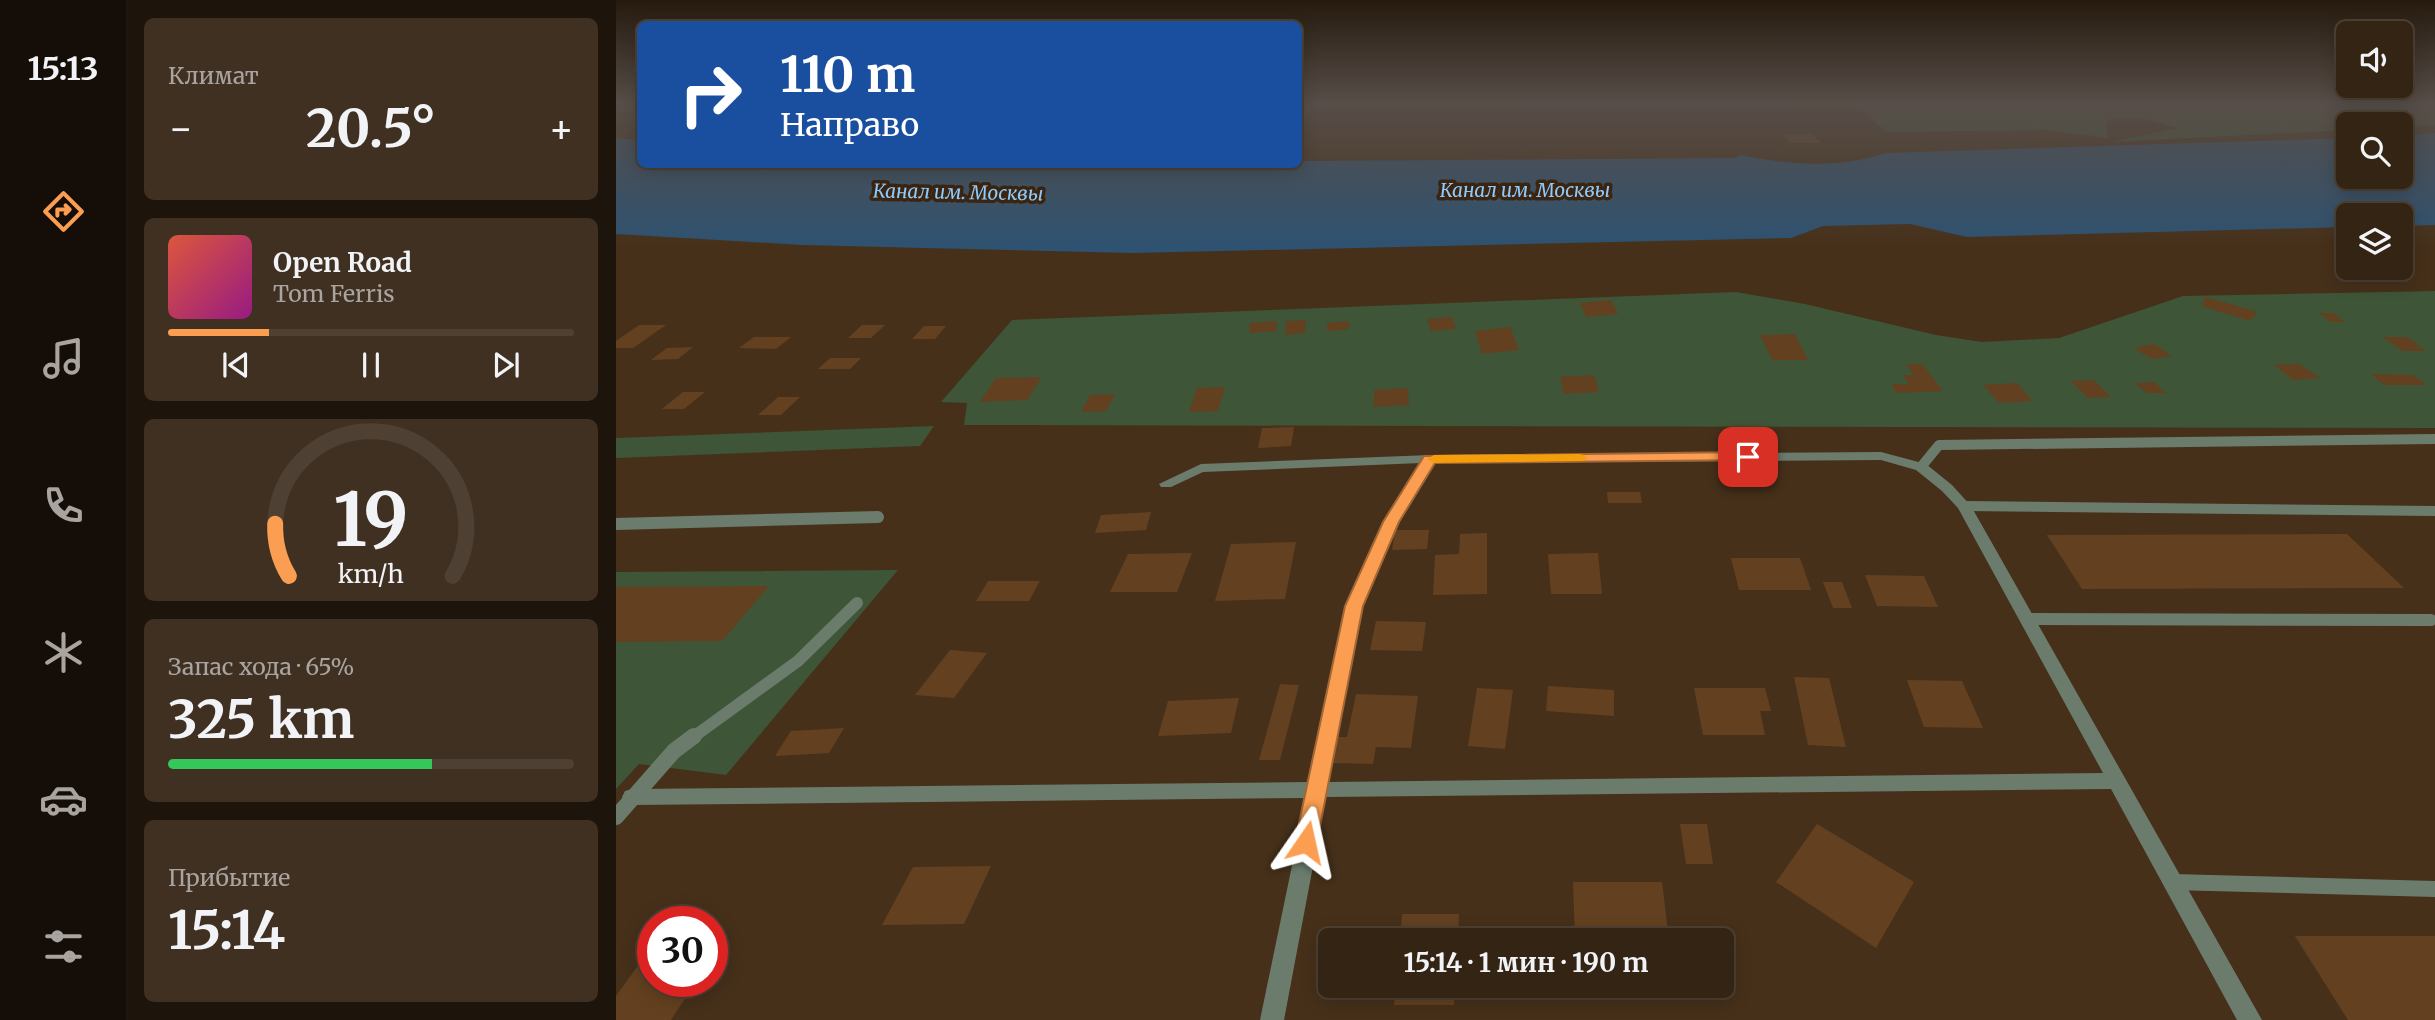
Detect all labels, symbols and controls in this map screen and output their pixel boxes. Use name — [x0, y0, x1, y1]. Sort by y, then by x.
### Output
map controls — [2336, 21, 2413, 280]
button: sound — [2336, 21, 2413, 98]
text: 110 m — [780, 44, 915, 105]
text: 15:13 — [27, 49, 99, 89]
icon: right — [665, 49, 756, 140]
text: Климат — [168, 61, 259, 90]
text: 20.5° — [306, 96, 436, 161]
text: − — [168, 105, 193, 152]
text: + — [549, 105, 574, 152]
text: Направо — [780, 105, 919, 145]
button: search — [2336, 112, 2413, 189]
water label: Канал им. Москвы — [1440, 178, 1610, 202]
water label: Канал им. Москвы — [873, 179, 1043, 205]
icon: directions — [39, 187, 88, 236]
button: layers — [2336, 203, 2413, 280]
text: Open Road — [273, 246, 412, 279]
text: Tom Ferris — [273, 279, 395, 308]
icon: music — [39, 334, 88, 383]
icon: previous — [217, 346, 255, 384]
icon: pause — [352, 346, 390, 384]
icon: next — [487, 346, 525, 384]
pin — [1718, 427, 1778, 487]
icon: arrive — [1729, 438, 1767, 476]
text: 19 — [333, 474, 409, 566]
icon: phone — [39, 481, 88, 530]
text: km/h — [338, 558, 404, 590]
icon: climate — [39, 628, 88, 677]
text: Запас хода · 65% — [168, 652, 354, 681]
text: 325 km — [168, 687, 354, 752]
icon: car — [39, 775, 88, 824]
position arrow — [1269, 805, 1343, 879]
text: Прибытие — [168, 863, 290, 892]
text: 15:14 — [168, 898, 285, 963]
speed limit sign: 30 — [637, 906, 728, 997]
icon: filters — [39, 922, 88, 971]
text: 15:14 · 1 мин · 190 m — [1404, 946, 1648, 979]

